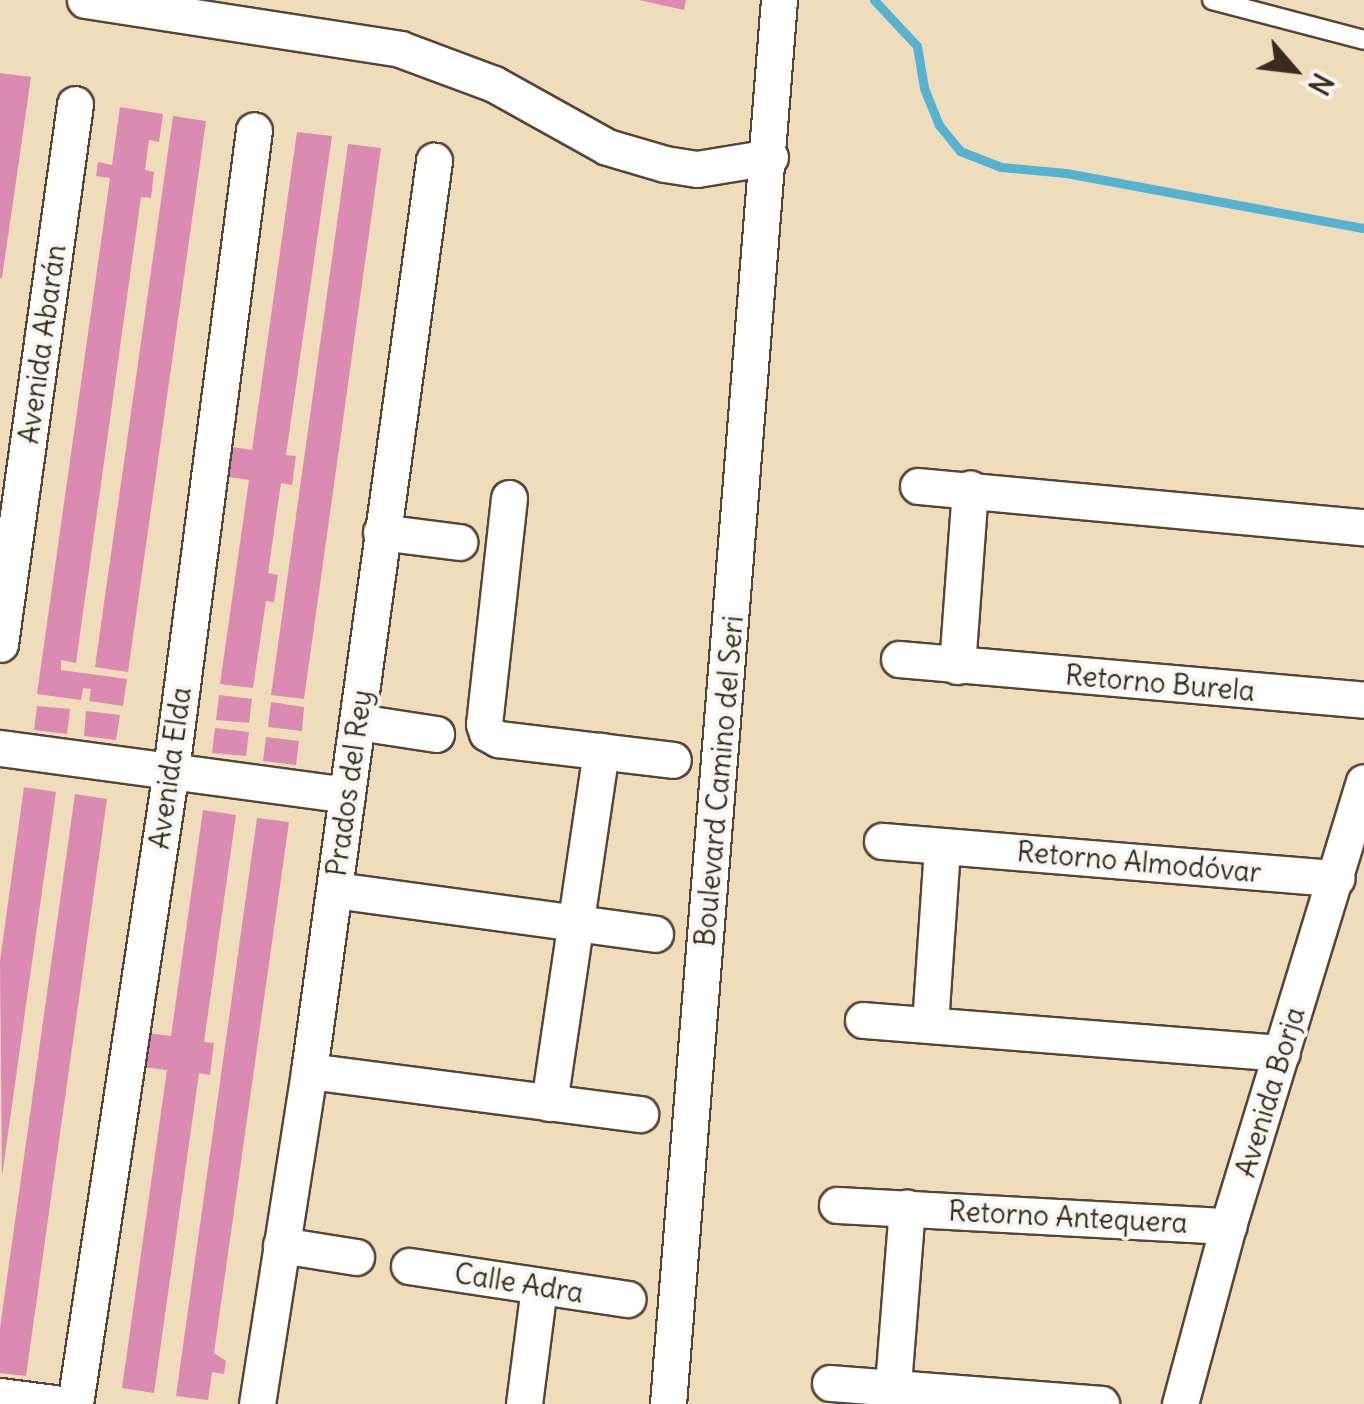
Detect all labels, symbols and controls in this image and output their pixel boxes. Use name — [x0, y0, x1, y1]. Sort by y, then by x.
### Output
north arrow — [1244, 20, 1344, 120]
text: N — [1300, 67, 1341, 101]
street label: Avenida Abarán — [11, 242, 73, 446]
street label: Boulevard Camino del Seri — [688, 614, 750, 948]
street label: Retorno Burela — [1064, 658, 1256, 708]
street label: Avenida Elda — [142, 685, 198, 851]
street label: Prados del Rey — [319, 688, 379, 878]
street label: Retorno Almodóvar — [1015, 835, 1263, 889]
street label: Avenida Borja — [1228, 1003, 1312, 1181]
street label: Retorno Antequera — [948, 1194, 1188, 1240]
street label: Calle Adra — [452, 1256, 586, 1310]

